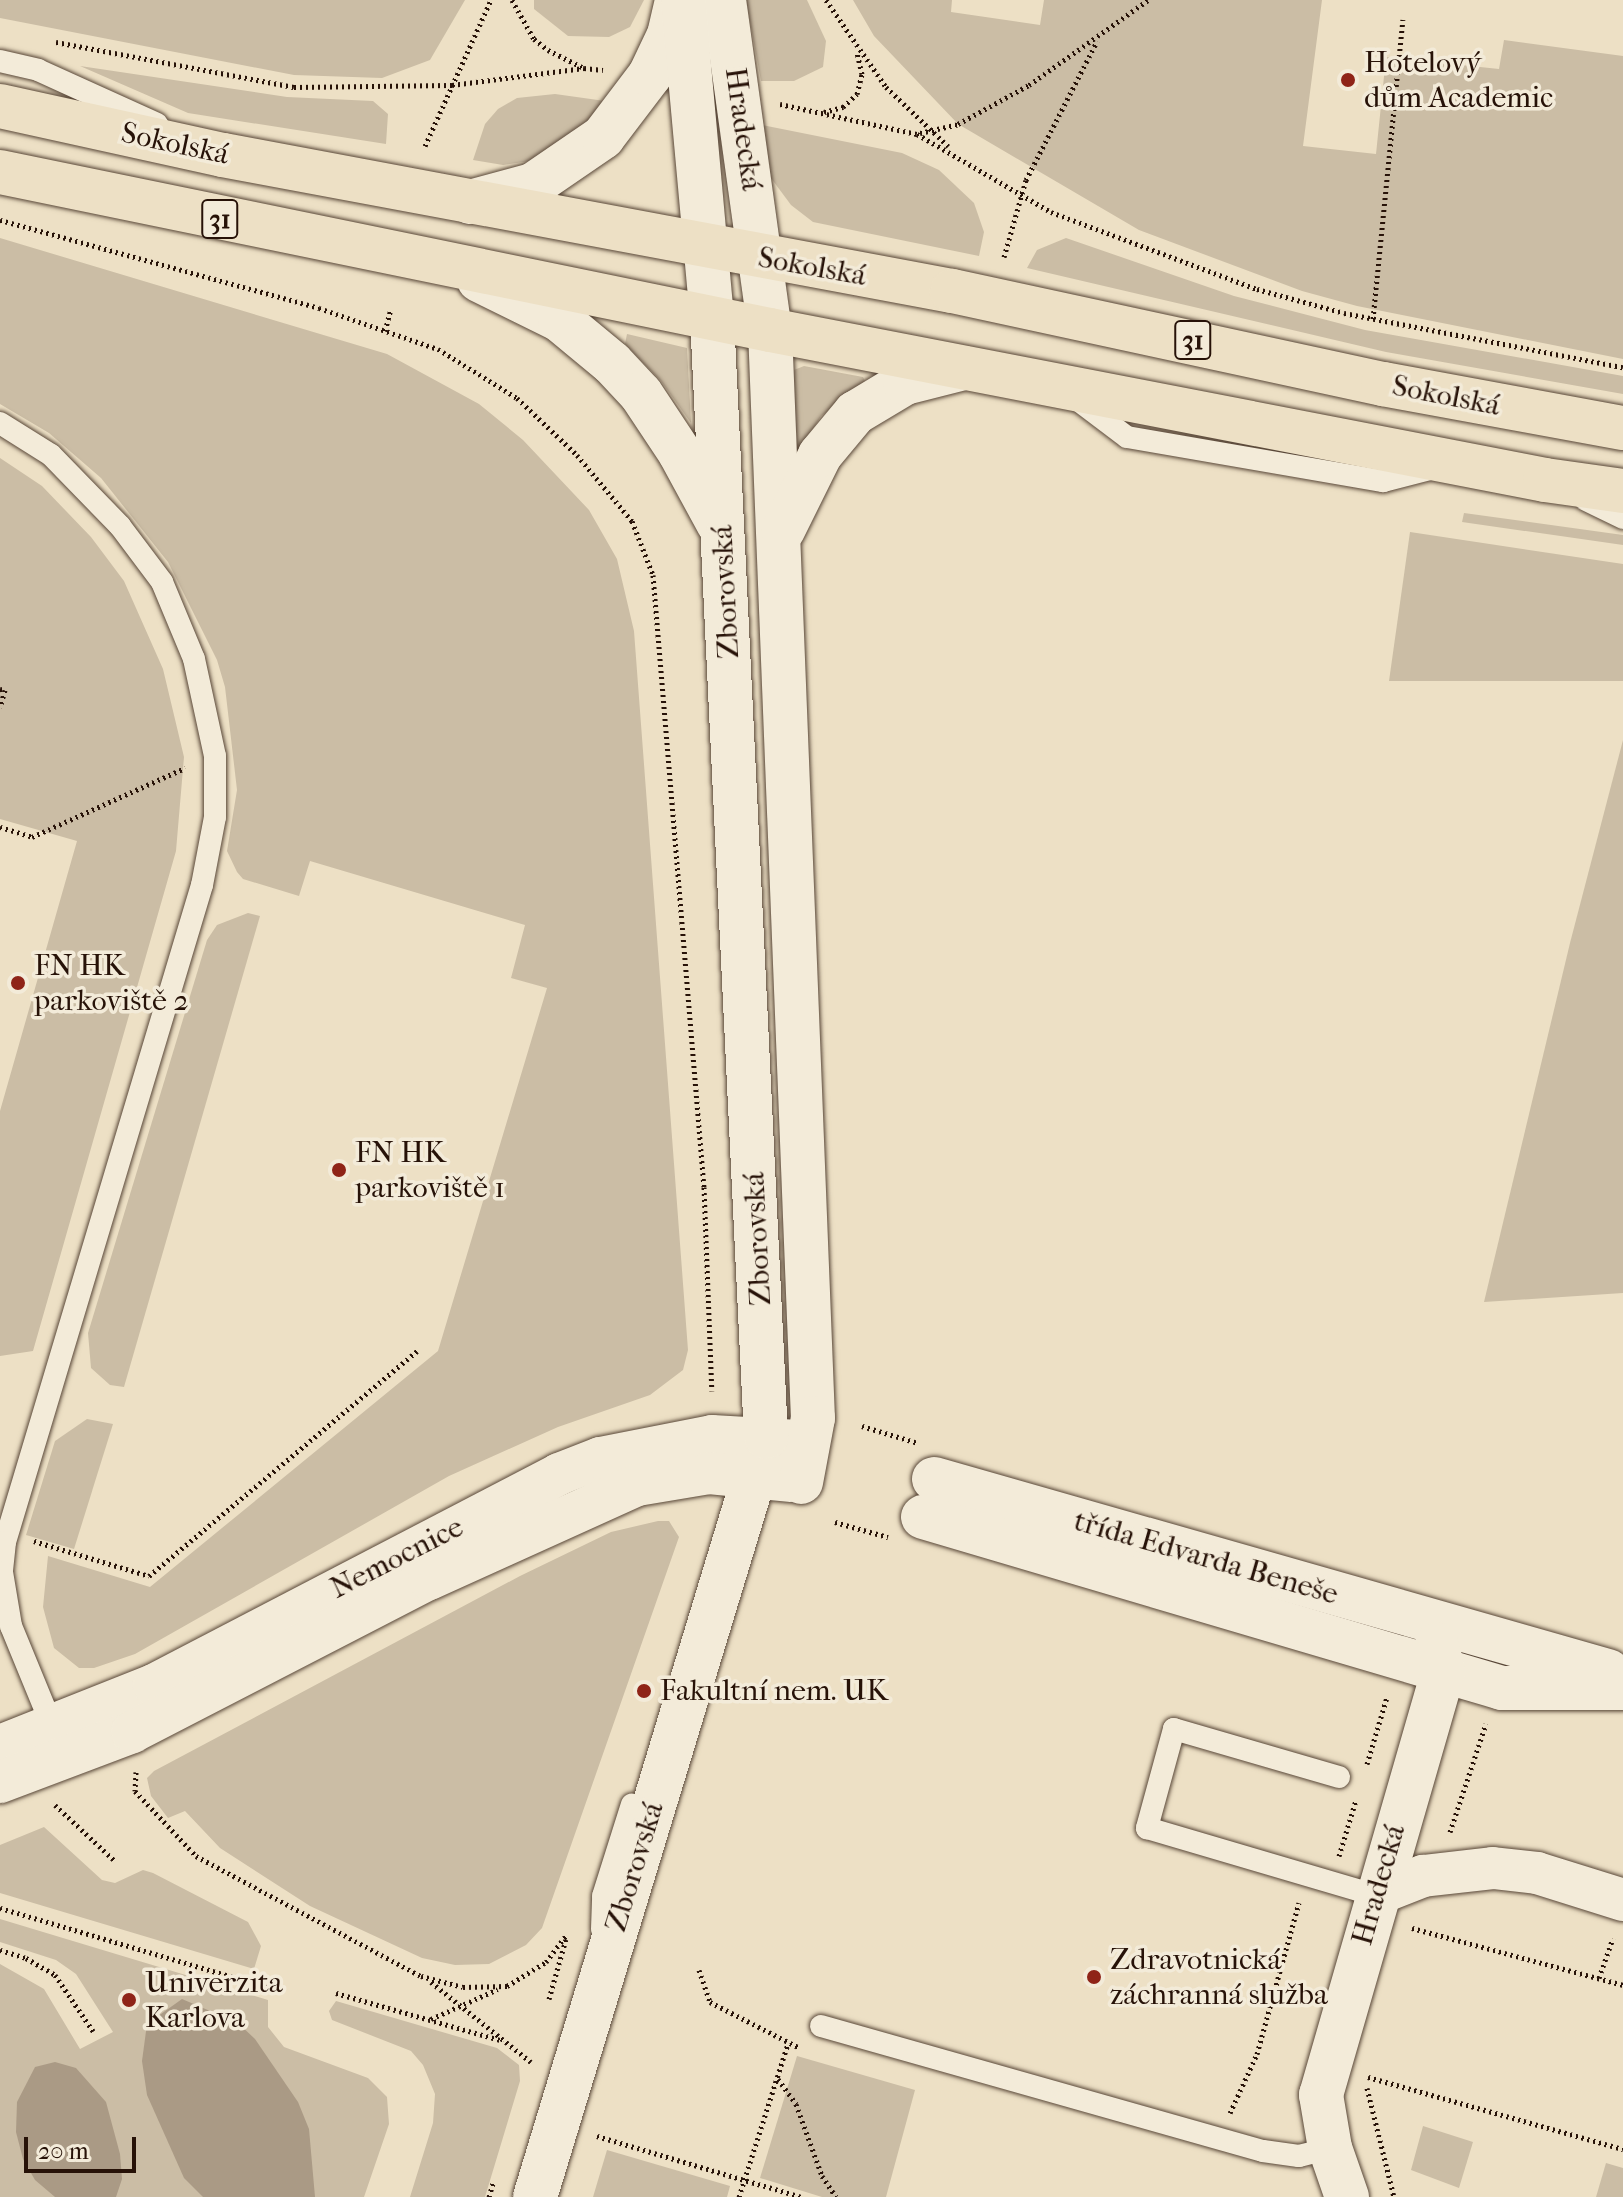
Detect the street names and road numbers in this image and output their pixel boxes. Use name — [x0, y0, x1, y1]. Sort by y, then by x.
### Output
street label: Hradecká — [717, 65, 769, 193]
street label: Sokolská — [118, 115, 232, 173]
road number: 31 — [200, 195, 240, 243]
street label: Sokolská — [755, 240, 869, 294]
road number: 31 — [1173, 316, 1213, 364]
street label: Sokolská — [1389, 368, 1503, 424]
street label: Zborovská — [705, 524, 747, 660]
street label: Zborovská — [737, 1171, 779, 1307]
street label: třída Edvarda Beneše — [1070, 1503, 1342, 1613]
street label: Nemocnice — [324, 1509, 470, 1607]
street label: Zborovská — [598, 1798, 672, 1936]
street label: Hradecká — [1345, 1820, 1413, 1950]

